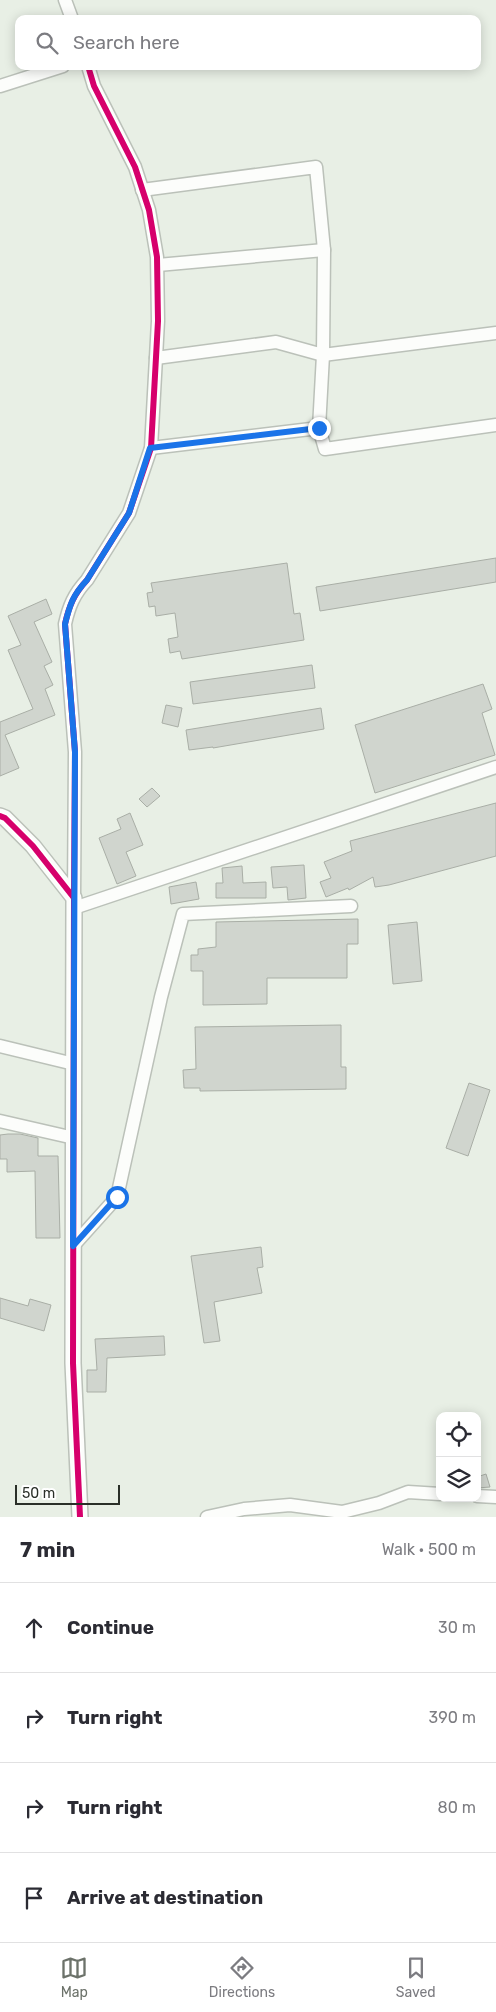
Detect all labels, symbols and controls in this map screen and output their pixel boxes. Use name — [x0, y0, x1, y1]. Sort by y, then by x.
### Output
search box — [15, 15, 481, 70]
icon: search — [33, 29, 61, 57]
text: Search here — [73, 31, 180, 54]
route end — [308, 417, 331, 440]
route start — [106, 1186, 129, 1209]
map controls — [436, 1412, 481, 1502]
button: locate — [436, 1412, 481, 1457]
button: layers — [436, 1457, 481, 1502]
scale bar — [15, 1482, 120, 1505]
text: 50 m — [22, 1485, 55, 1502]
text: 7 min — [20, 1537, 75, 1562]
text: Walk · 500 m — [382, 1540, 476, 1559]
icon: ahead — [20, 1614, 48, 1642]
text: Continue — [67, 1616, 154, 1639]
text: 30 m — [438, 1618, 476, 1637]
icon: right — [20, 1704, 48, 1732]
text: Turn right — [67, 1706, 162, 1729]
text: 390 m — [429, 1708, 476, 1727]
icon: right — [20, 1794, 48, 1822]
text: Turn right — [67, 1796, 162, 1819]
text: 80 m — [438, 1798, 476, 1817]
icon: arrive — [20, 1884, 48, 1912]
text: Arrive at destination — [67, 1886, 263, 1909]
tab: Map — [60, 1954, 88, 2001]
tab: Directions — [209, 1954, 275, 2001]
tab: Saved — [396, 1954, 436, 2001]

